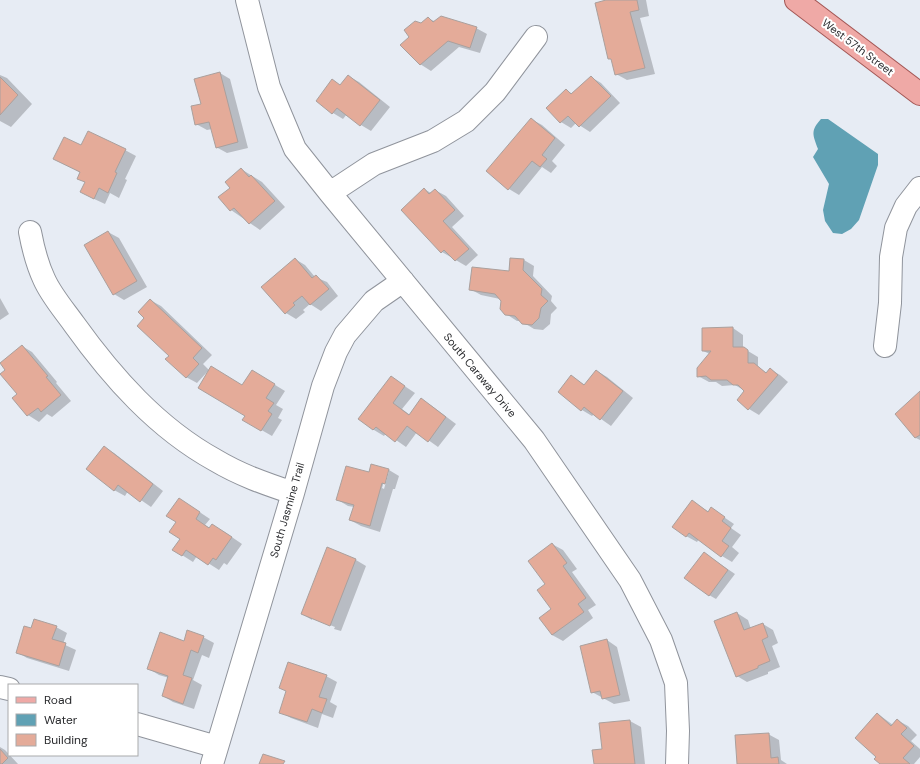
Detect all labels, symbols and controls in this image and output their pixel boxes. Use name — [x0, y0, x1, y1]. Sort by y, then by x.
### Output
street label: West 57th Street — [819, 16, 897, 78]
street label: South Caraway Drive — [441, 330, 519, 420]
street label: South Jasmine Trail — [267, 461, 307, 559]
legend — [8, 684, 138, 756]
text: Road — [44, 692, 72, 708]
text: Water — [44, 712, 78, 728]
text: Building — [44, 732, 88, 748]

